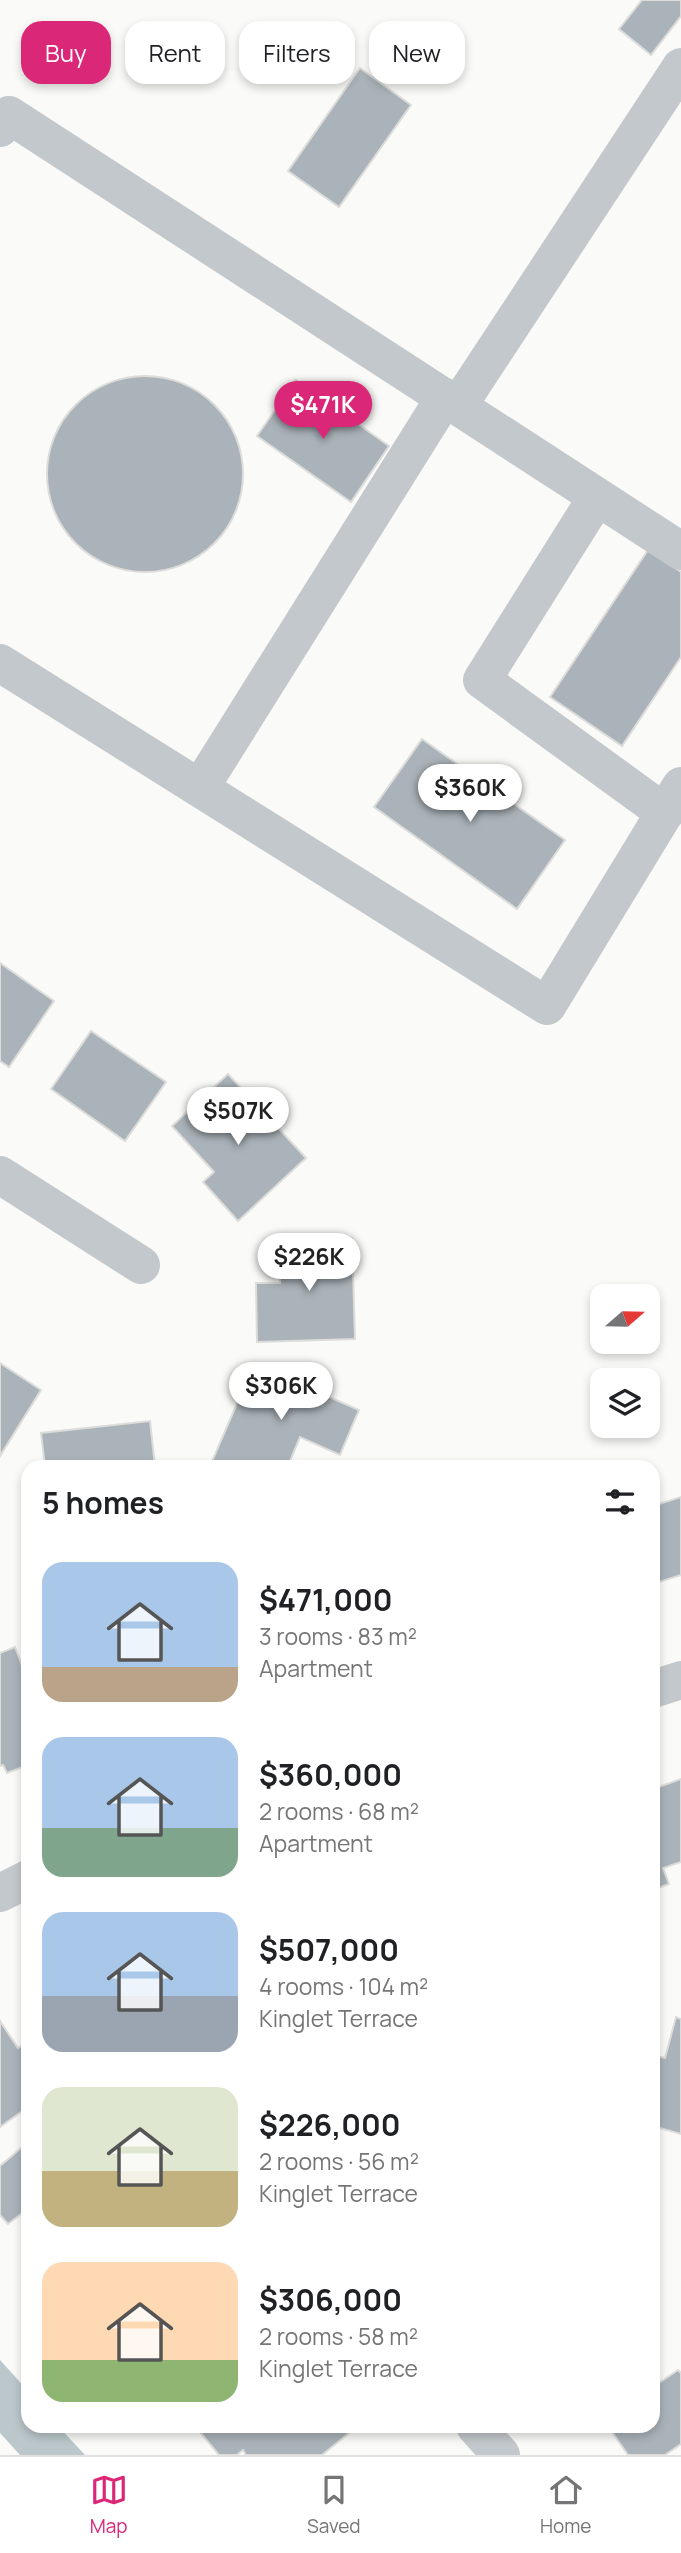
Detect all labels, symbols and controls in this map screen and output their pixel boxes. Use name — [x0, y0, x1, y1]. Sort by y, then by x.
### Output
chip: Buy — [21, 21, 111, 84]
chip: Rent — [125, 21, 225, 84]
chip: Filters — [239, 21, 355, 84]
chip: New — [369, 21, 465, 84]
pin: $471K — [274, 382, 372, 441]
text: $471K — [290, 388, 356, 420]
pin: $360K — [421, 764, 519, 824]
text: $360K — [434, 771, 506, 803]
pin: $507K — [189, 1088, 287, 1147]
text: $507K — [203, 1094, 273, 1126]
pin: $226K — [260, 1234, 358, 1293]
text: $226K — [273, 1240, 345, 1272]
north arrow — [590, 1284, 660, 1354]
map controls — [590, 1284, 660, 1438]
pin: $306K — [232, 1362, 330, 1422]
button: layers — [590, 1368, 660, 1438]
text: $306K — [245, 1369, 317, 1401]
text: 5 homes — [42, 1482, 164, 1523]
icon: filters — [601, 1483, 639, 1521]
text: $471,000 — [259, 1579, 392, 1620]
icon: home — [98, 1590, 182, 1674]
text: 3 rooms · 83 m² — [259, 1620, 417, 1652]
text: Apartment — [259, 1652, 373, 1684]
text: $360,000 — [259, 1754, 402, 1795]
icon: home — [98, 1765, 182, 1849]
text: 2 rooms · 68 m² — [259, 1795, 419, 1827]
text: Apartment — [259, 1827, 373, 1859]
text: $507,000 — [259, 1929, 399, 1970]
icon: home — [98, 1940, 182, 2024]
text: 4 rooms · 104 m² — [259, 1970, 428, 2002]
text: Kinglet Terrace — [259, 2002, 418, 2034]
text: $226,000 — [259, 2104, 401, 2145]
icon: home — [98, 2115, 182, 2199]
text: 2 rooms · 56 m² — [259, 2145, 419, 2177]
text: Kinglet Terrace — [259, 2177, 418, 2209]
text: $306,000 — [259, 2279, 402, 2320]
icon: home — [98, 2290, 182, 2374]
text: 2 rooms · 58 m² — [259, 2320, 418, 2352]
text: Kinglet Terrace — [259, 2352, 418, 2384]
tab: Map — [90, 2471, 128, 2539]
tab: Saved — [307, 2471, 361, 2539]
tab: Home — [540, 2471, 591, 2539]

